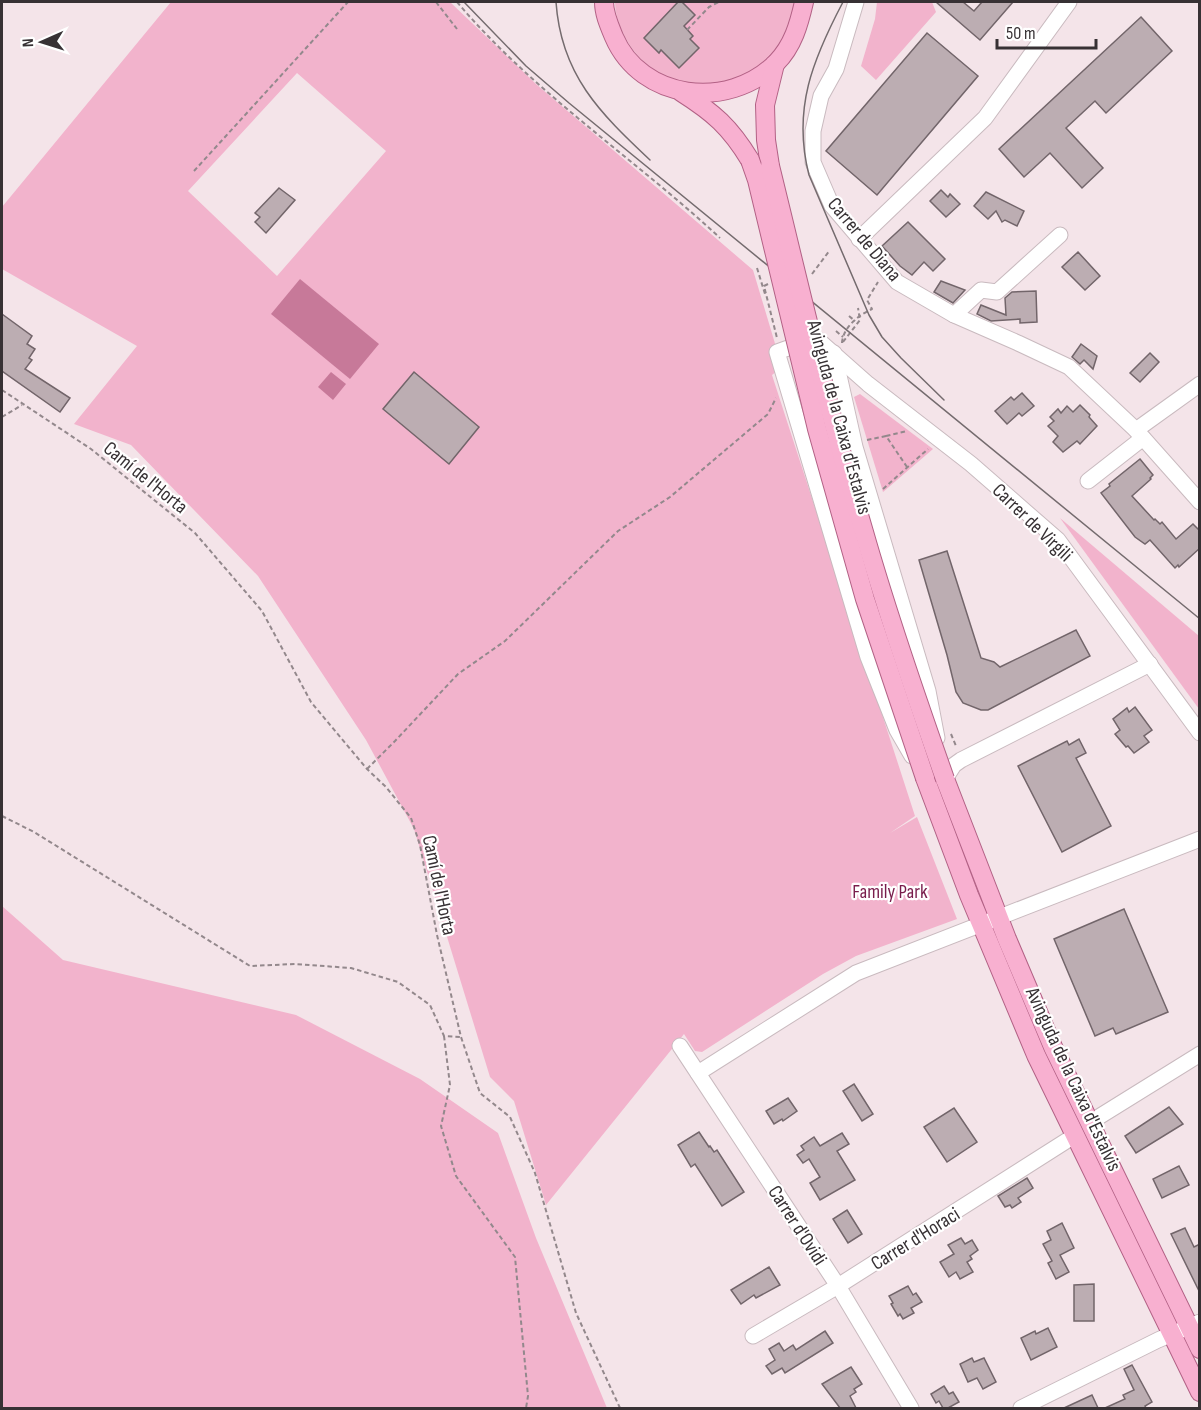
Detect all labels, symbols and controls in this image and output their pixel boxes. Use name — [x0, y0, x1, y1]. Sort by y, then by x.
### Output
north arrow — [12, 12, 72, 72]
scale bar — [997, 12, 1096, 50]
text: 50 m — [1006, 23, 1036, 44]
text: N — [19, 38, 38, 47]
street label: Carrer de Diana — [822, 193, 906, 287]
street label: Avinguda de la Caixa d'Estalvis — [801, 317, 877, 517]
street label: Camí de l'Horta — [98, 437, 192, 519]
street label: Carrer de Virgili — [987, 479, 1077, 567]
street label: Camí de l'Horta — [417, 833, 461, 937]
park label: Family Park — [852, 880, 928, 904]
street label: Avinguda de la Caixa d'Estalvis — [1020, 983, 1126, 1175]
street label: Carrer d'Ovidi — [763, 1181, 832, 1270]
street label: Carrer d'Horaci — [867, 1202, 964, 1276]

